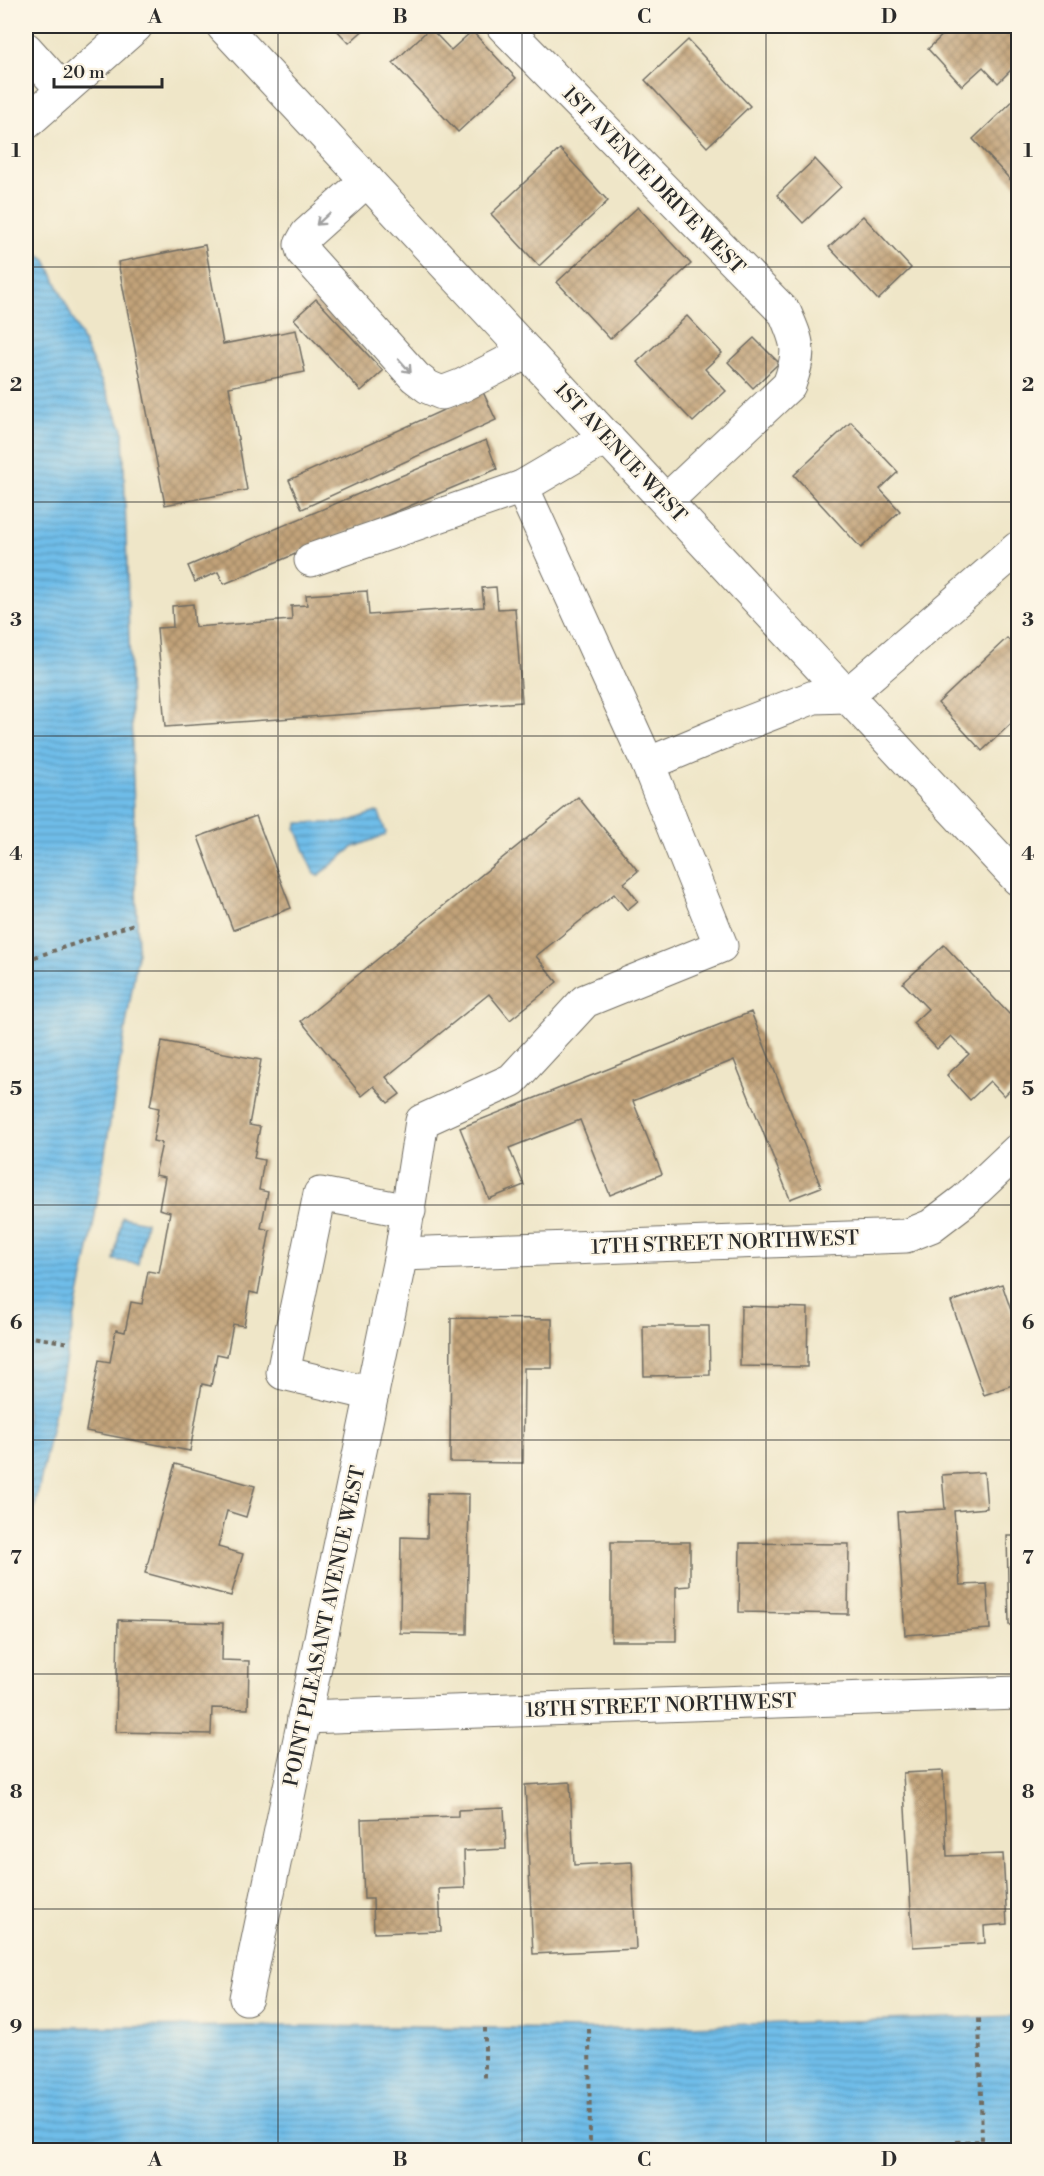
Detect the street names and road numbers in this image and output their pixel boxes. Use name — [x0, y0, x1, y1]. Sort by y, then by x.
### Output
street label: 1ST AVENUE DRIVE WEST — [556, 82, 749, 280]
street label: 1ST AVENUE WEST — [548, 378, 691, 528]
street label: 17TH STREET NORTHWEST — [591, 1226, 860, 1261]
street label: POINT PLEASANT AVENUE WEST — [279, 1464, 372, 1789]
street label: 18TH STREET NORTHWEST — [525, 1689, 797, 1724]

